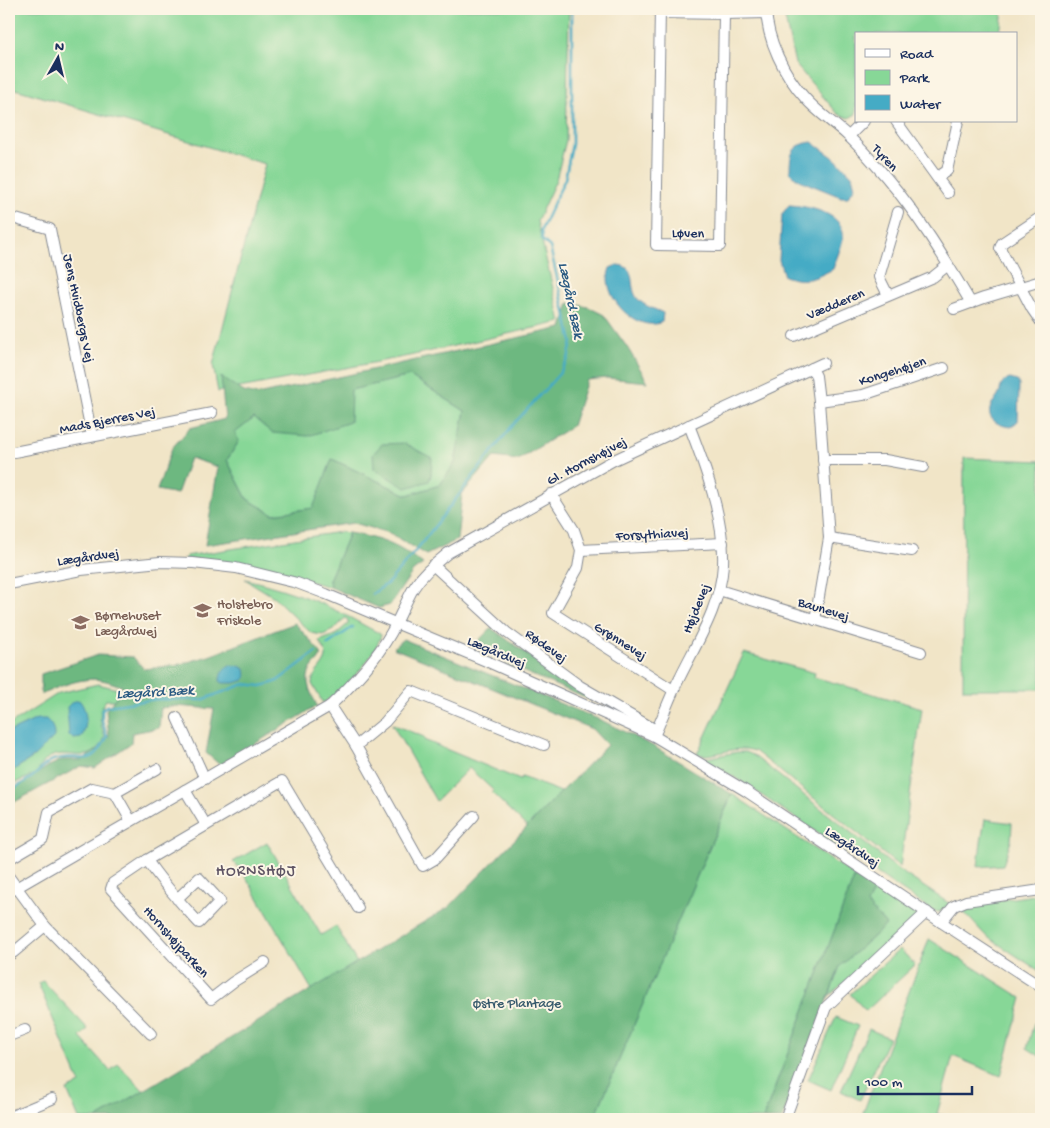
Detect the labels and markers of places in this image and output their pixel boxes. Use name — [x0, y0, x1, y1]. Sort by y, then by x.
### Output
place label: Holstebro Friskole — [216, 597, 273, 630]
school or university icon: Holstebro Friskole — [193, 601, 213, 621]
place label: Børnehuset Lægårdvej — [94, 608, 162, 641]
school or university icon: Børnehuset Lægårdvej — [71, 612, 91, 632]

